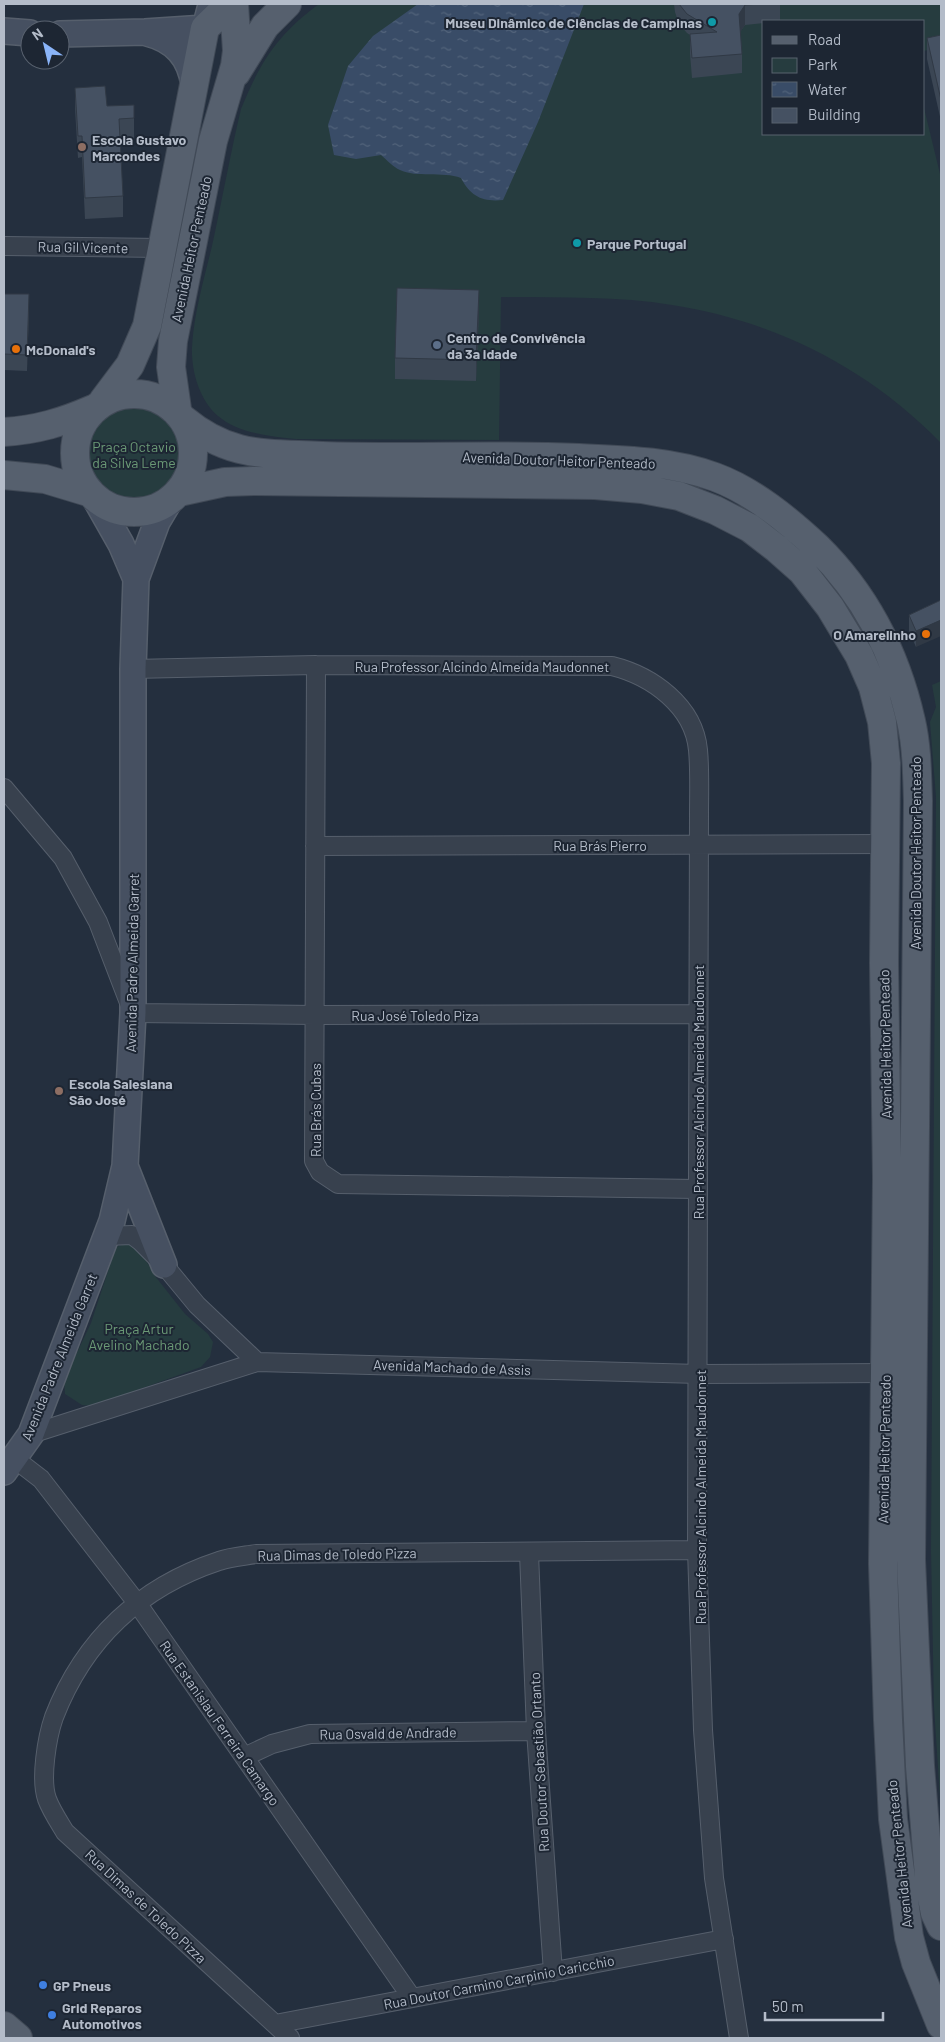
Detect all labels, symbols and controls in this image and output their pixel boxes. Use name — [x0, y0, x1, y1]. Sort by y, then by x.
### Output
place label: Museu Dinâmico de Ciências de Campinas — [445, 14, 702, 31]
marker: Museu Dinâmico de Ciências de Campinas — [706, 16, 718, 28]
north arrow — [20, 20, 70, 70]
legend — [762, 20, 925, 135]
text: N — [29, 24, 46, 44]
text: Road — [808, 30, 841, 48]
text: Park — [808, 55, 838, 73]
text: Water — [808, 80, 847, 98]
text: Building — [808, 105, 861, 123]
place label: Escola Gustavo Marcondes — [92, 131, 187, 164]
marker: Escola Gustavo Marcondes — [76, 141, 88, 153]
street label: Avenida Heitor Penteado — [167, 174, 215, 324]
place label: Parque Portugal — [587, 235, 686, 252]
marker: Parque Portugal — [571, 237, 583, 249]
street label: Rua Gil Vicente — [38, 238, 128, 256]
place label: Centro de Convivência da 3a idade — [447, 329, 585, 362]
marker: Centro de Convivência da 3a idade — [431, 339, 443, 351]
place label: McDonald's — [26, 341, 95, 358]
marker: McDonald's — [10, 343, 22, 355]
park label: Praça Octavio da Silva Leme — [92, 438, 176, 471]
street label: Avenida Doutor Heitor Penteado — [462, 448, 656, 472]
place label: O Amarelinho — [833, 626, 916, 643]
marker: O Amarelinho — [920, 628, 932, 640]
street label: Rua Professor Alcindo Almeida Maudonnet — [355, 658, 609, 675]
street label: Avenida Doutor Heitor Penteado — [907, 756, 924, 950]
street label: Rua Brás Pierro — [553, 837, 647, 854]
street label: Avenida Padre Almeida Garret — [122, 873, 142, 1053]
street label: Rua Professor Alcindo Almeida Maudonnet — [690, 965, 707, 1219]
street label: Avenida Heitor Penteado — [875, 969, 895, 1119]
street label: Rua José Toledo Piza — [351, 1007, 479, 1024]
street label: Rua Brás Cubas — [307, 1063, 324, 1157]
place label: Escola Salesiana São José — [69, 1075, 173, 1108]
marker: Escola Salesiana São José — [53, 1085, 65, 1097]
street label: Avenida Padre Almeida Garret — [18, 1271, 100, 1443]
park label: Praça Artur Avelino Machado — [88, 1320, 190, 1353]
street label: Avenida Machado de Assis — [373, 1356, 531, 1378]
street label: Rua Professor Alcindo Almeida Maudonnet — [692, 1370, 709, 1624]
street label: Avenida Heitor Penteado — [874, 1374, 894, 1524]
street label: Rua Dimas de Toledo Pizza — [257, 1544, 417, 1564]
street label: Rua Estanislau Ferreira Camargo — [156, 1637, 284, 1809]
street label: Rua Doutor Sebastião Ortanto — [526, 1672, 552, 1852]
street label: Rua Osvald de Andrade — [319, 1723, 457, 1743]
street label: Avenida Heitor Penteado — [883, 1779, 915, 1929]
street label: Rua Dimas de Toledo Pizza — [82, 1845, 210, 1967]
street label: Rua Doutor Carmino Carpinio Caricchio — [382, 1951, 616, 2013]
place label: GP Pneus — [53, 1977, 111, 1994]
marker: GP Pneus — [37, 1979, 49, 1991]
scale bar — [765, 1990, 882, 2022]
text: 50 m — [772, 1997, 804, 2015]
place label: Grid Reparos Automotivos — [62, 1999, 142, 2032]
marker: Grid Reparos Automotivos — [46, 2009, 58, 2021]

